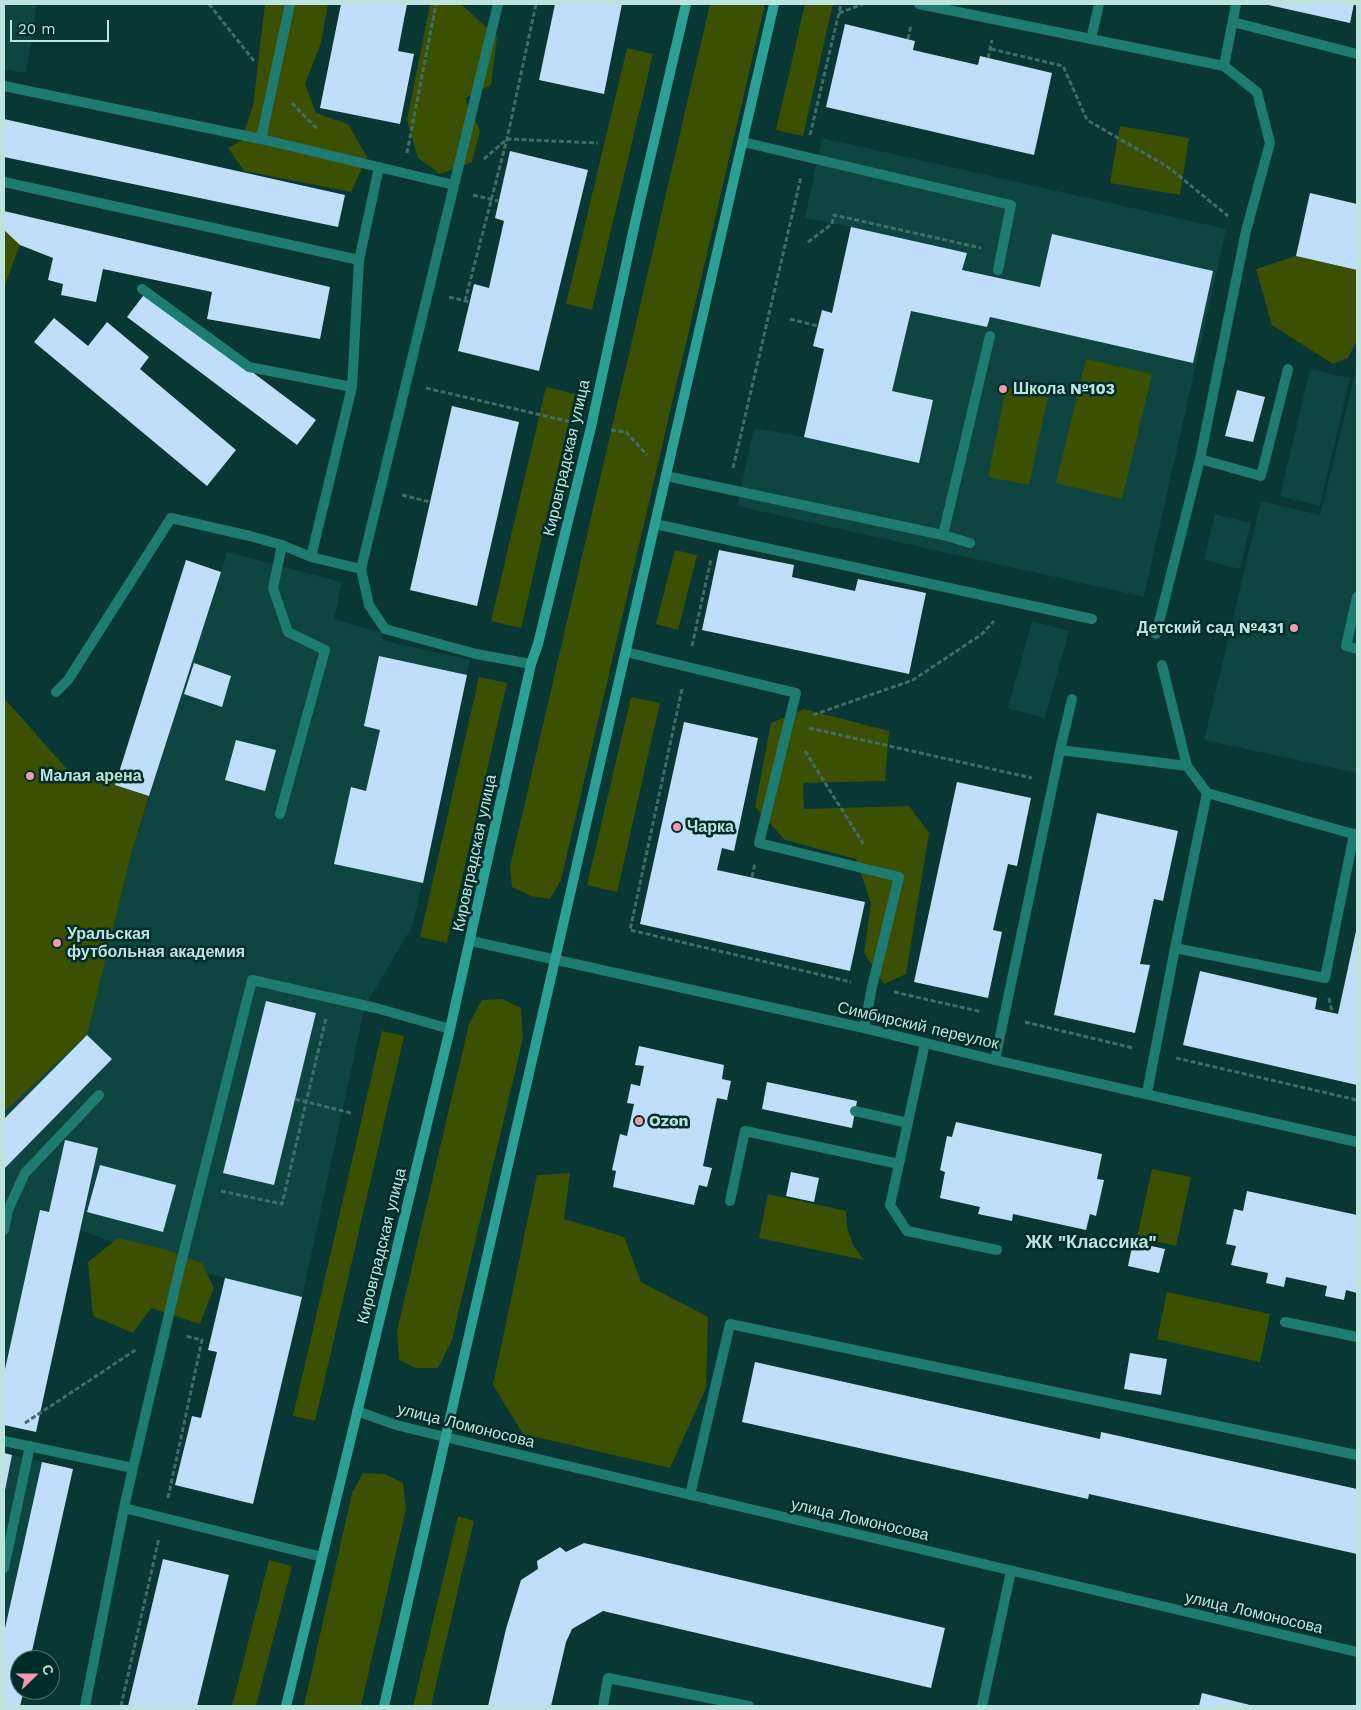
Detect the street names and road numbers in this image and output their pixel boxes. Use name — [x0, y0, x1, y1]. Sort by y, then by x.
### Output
street label: Кировградская улица — [540, 378, 594, 538]
street label: Кировградская улица — [449, 773, 501, 933]
street label: Симбирский переулок — [836, 998, 1000, 1054]
street label: Кировградская улица — [353, 1166, 411, 1326]
street label: улица Ломоносова — [395, 1400, 537, 1452]
street label: улица Ломоносова — [789, 1495, 931, 1545]
street label: улица Ломоносова — [1183, 1588, 1325, 1638]

